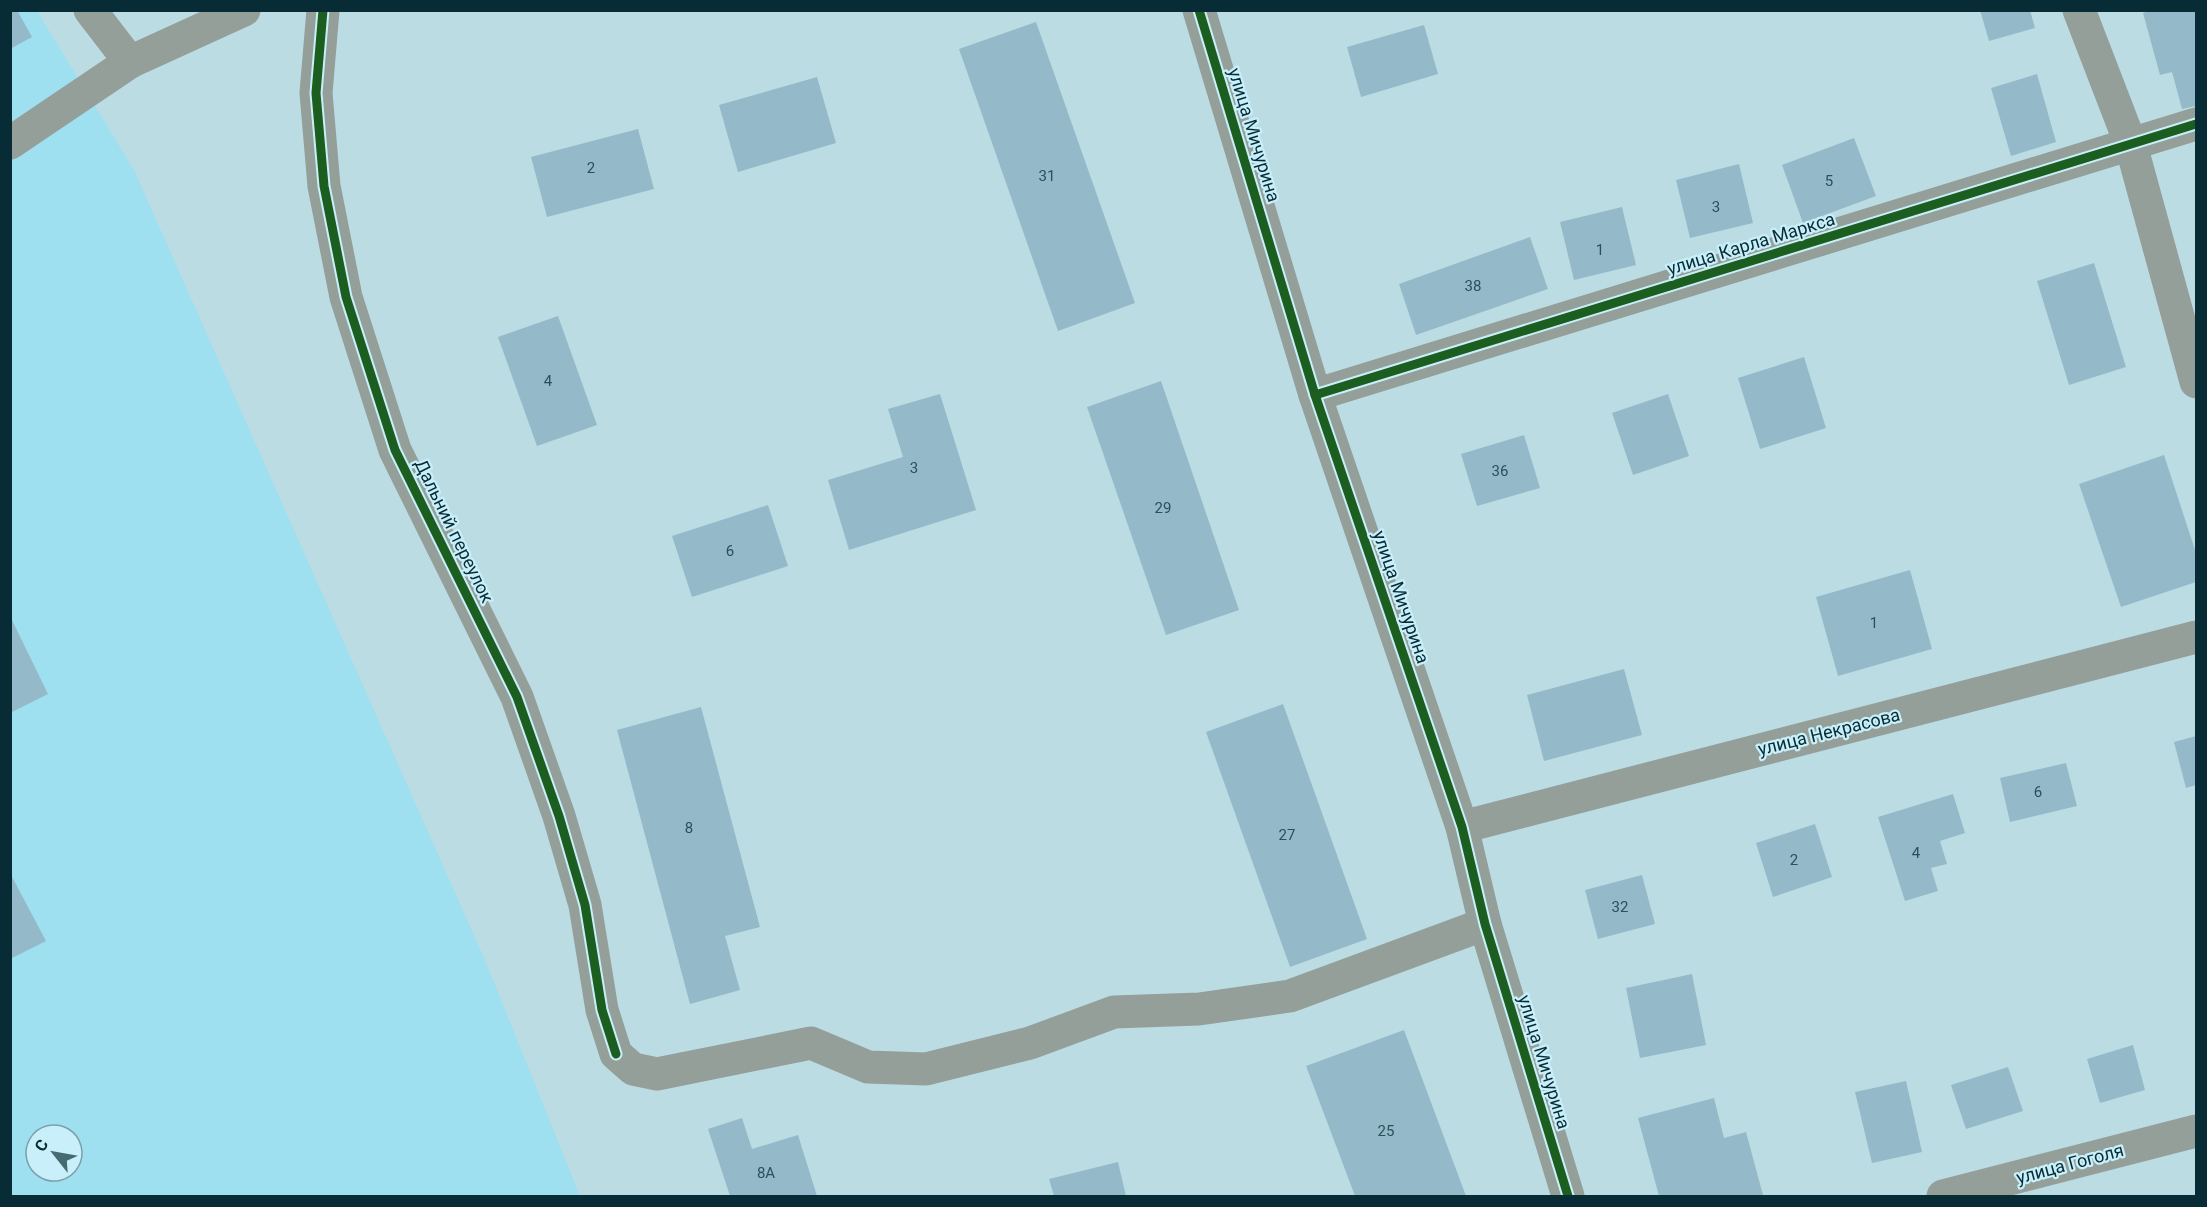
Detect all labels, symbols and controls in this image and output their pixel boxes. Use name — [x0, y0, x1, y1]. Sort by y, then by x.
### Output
street label: улица Мичурина — [1224, 65, 1285, 204]
house number: 2 — [587, 159, 595, 177]
house number: 31 — [1039, 167, 1055, 185]
house number: 5 — [1825, 172, 1833, 190]
house number: 3 — [1712, 198, 1720, 216]
street label: улица Карла Маркса — [1664, 208, 1837, 279]
house number: 1 — [1596, 241, 1604, 259]
house number: 38 — [1465, 277, 1481, 295]
house number: 4 — [544, 372, 553, 390]
street label: Дальний переулок — [411, 456, 498, 606]
house number: 3 — [910, 459, 918, 477]
house number: 36 — [1492, 462, 1508, 480]
house number: 29 — [1155, 499, 1171, 517]
street label: улица Мичурина — [1369, 528, 1434, 666]
house number: 6 — [726, 542, 734, 560]
house number: 1 — [1870, 614, 1878, 632]
street label: улица Некрасова — [1756, 704, 1902, 759]
house number: 6 — [2034, 783, 2042, 801]
house number: 8 — [685, 819, 693, 837]
house number: 27 — [1279, 826, 1295, 844]
house number: 4 — [1912, 844, 1921, 862]
house number: 2 — [1790, 851, 1798, 869]
house number: 32 — [1612, 898, 1628, 916]
street label: улица Мичурина — [1514, 992, 1575, 1131]
house number: 25 — [1378, 1122, 1394, 1140]
north arrow — [24, 1123, 84, 1183]
text: С — [31, 1136, 52, 1155]
street label: улица Гоголя — [2014, 1139, 2126, 1188]
house number: 8А — [757, 1164, 775, 1182]

